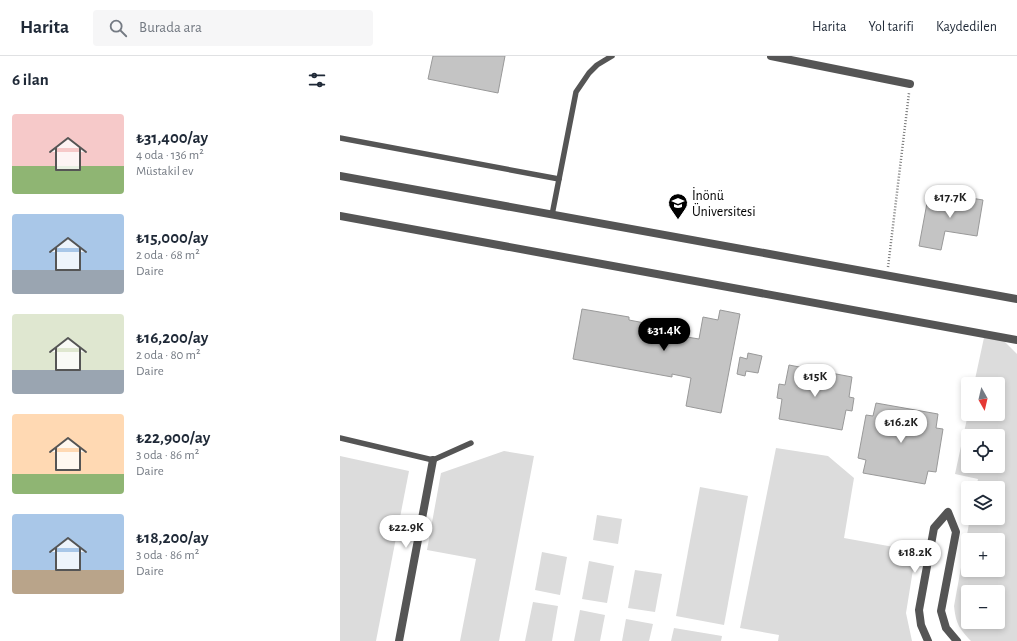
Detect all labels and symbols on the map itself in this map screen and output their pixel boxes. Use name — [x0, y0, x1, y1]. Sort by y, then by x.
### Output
pin: ₺17.7K — [917, 185, 983, 219]
place label: İnönü Üniversitesi — [692, 186, 756, 219]
school or university icon: İnönü Üniversitesi — [667, 192, 689, 220]
pin: ₺31.4K — [631, 318, 697, 352]
pin: ₺15K — [791, 364, 839, 398]
north arrow — [961, 377, 1005, 421]
pin: ₺16.2K — [868, 410, 934, 444]
pin: ₺22.9K — [373, 515, 439, 549]
pin: ₺18.2K — [882, 540, 948, 574]

